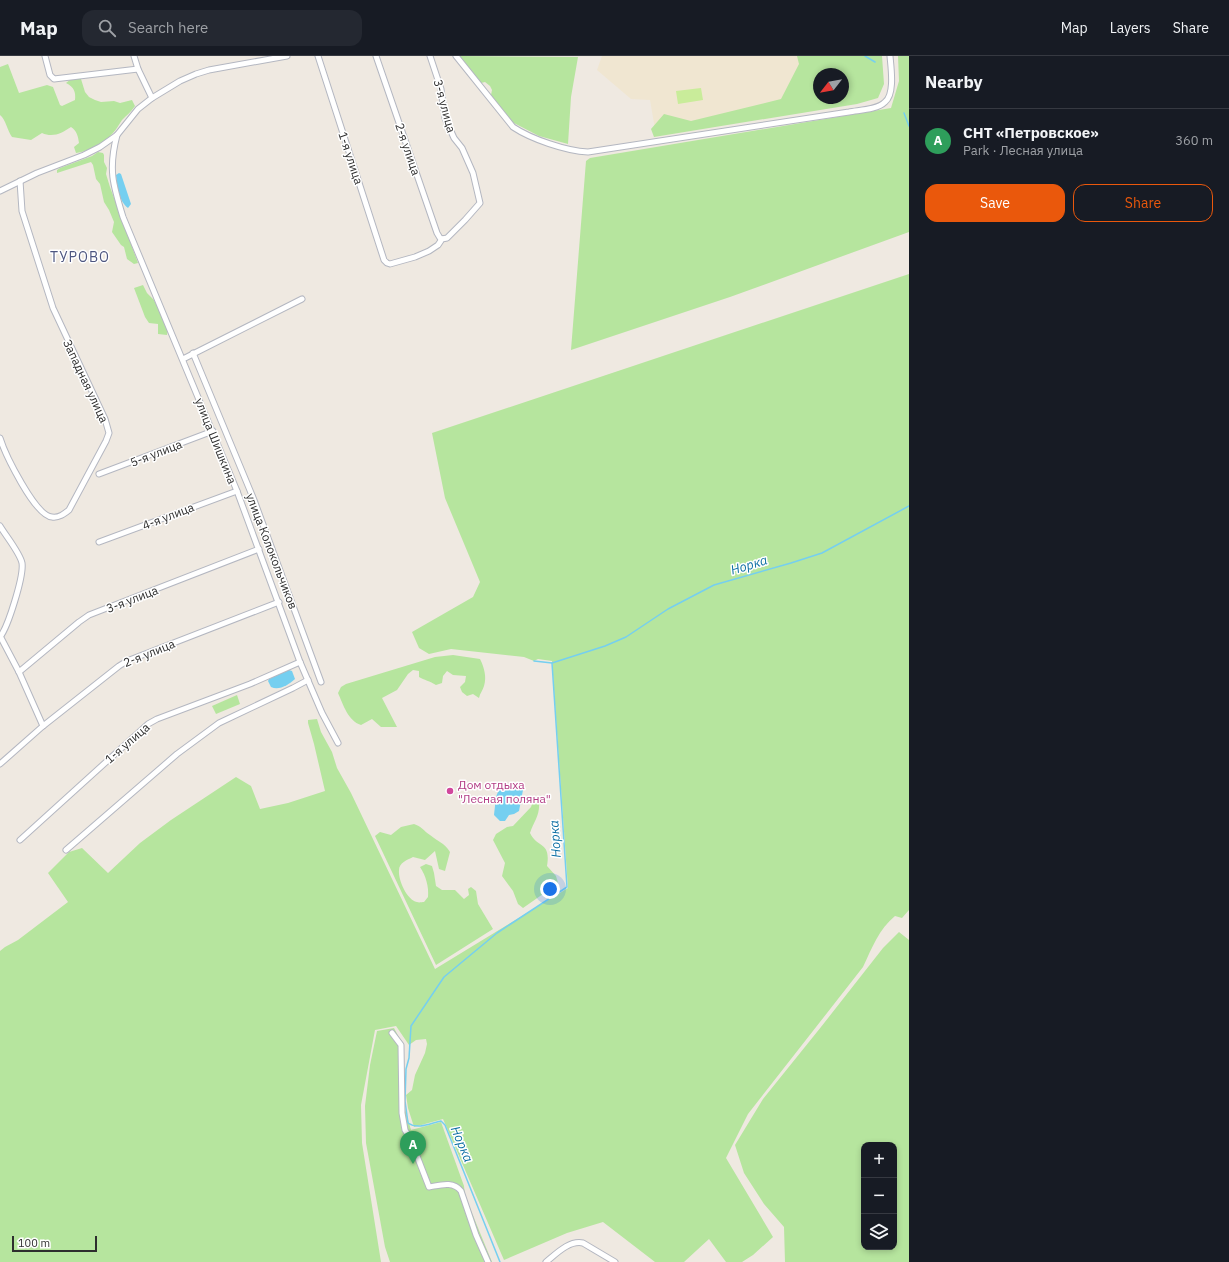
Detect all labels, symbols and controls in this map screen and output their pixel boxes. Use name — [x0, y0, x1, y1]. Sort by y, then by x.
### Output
search box — [82, 10, 362, 46]
text: Map — [20, 16, 58, 40]
icon: search — [96, 17, 118, 39]
text: Search here — [128, 18, 208, 37]
text: Map — [1061, 19, 1088, 37]
text: Layers — [1110, 19, 1151, 37]
text: Share — [1173, 19, 1209, 37]
north arrow — [813, 68, 849, 104]
text: Nearby — [925, 71, 983, 93]
street label: 3-я улица — [431, 78, 459, 135]
street label: 2-я улица — [392, 121, 424, 178]
text: СНТ «Петровское» — [963, 123, 1099, 142]
street label: 1-я улица — [335, 130, 367, 187]
text: A — [934, 132, 942, 149]
text: 360 m — [1175, 132, 1213, 149]
text: Park · Лесная улица — [963, 142, 1083, 159]
button: Save — [925, 184, 1065, 222]
button: Share — [1073, 184, 1213, 222]
district label: ТУРОВО — [50, 248, 110, 266]
street label: Западная улица — [60, 337, 112, 426]
street label: улица Шишкина — [192, 396, 240, 487]
street label: 5-я улица — [128, 436, 185, 470]
street label: улица Колокольчиков — [243, 491, 301, 611]
street label: 4-я улица — [140, 499, 197, 533]
water label: Норка — [728, 551, 770, 579]
street label: 3-я улица — [104, 582, 161, 616]
street label: 2-я улица — [121, 636, 178, 670]
street label: 1-я улица — [102, 719, 153, 767]
place label: Дом отдыха "Лесная поляна" — [458, 777, 551, 806]
marker: Дом отдыха "Лесная поляна" — [445, 786, 455, 796]
water label: Норка — [545, 820, 565, 858]
your location — [540, 879, 560, 899]
water label: Норка — [447, 1123, 477, 1165]
pin: A — [400, 1131, 426, 1164]
map controls — [861, 1142, 897, 1250]
button: + — [861, 1142, 897, 1178]
button: − — [861, 1178, 897, 1214]
button: layers — [861, 1214, 897, 1250]
scale bar — [12, 1234, 97, 1253]
text: 100 m — [18, 1236, 50, 1250]

